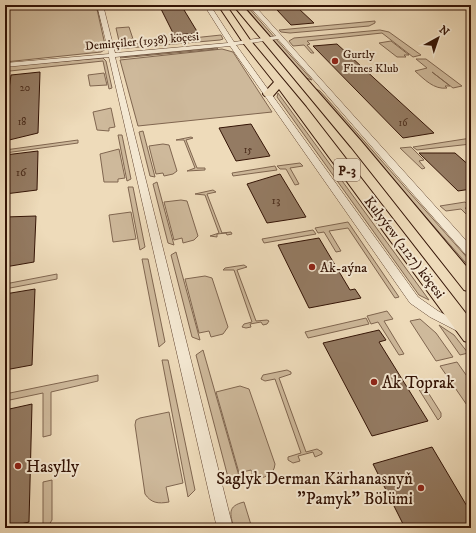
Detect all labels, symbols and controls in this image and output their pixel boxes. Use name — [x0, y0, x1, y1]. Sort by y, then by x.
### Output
north arrow — [418, 18, 458, 58]
text: N — [436, 23, 452, 39]
street label: Demirçiler (1938) köçesi — [84, 29, 200, 54]
place label: Gurtly Fitnes Klub — [343, 47, 399, 76]
marker: Gurtly Fitnes Klub — [330, 56, 340, 66]
house number: 20 — [20, 82, 30, 94]
house number: 18 — [18, 116, 26, 128]
house number: 16 — [399, 117, 408, 129]
house number: 15 — [244, 144, 252, 156]
road number: P-3 — [334, 159, 360, 181]
house number: 16 — [16, 165, 27, 180]
house number: 13 — [272, 193, 280, 208]
street label: Kulyýew (2127) köçesi — [360, 193, 449, 303]
place label: Ak-aýna — [320, 259, 367, 277]
marker: Ak-aýna — [307, 262, 317, 272]
place label: Ak Toprak — [382, 372, 455, 394]
marker: Ak Toprak — [369, 377, 379, 387]
place label: Hasylly — [26, 456, 80, 478]
marker: Hasylly — [13, 461, 23, 471]
place label: Saglyk Derman Kärhanasnyň "Pamyk" Bölümi — [216, 468, 413, 510]
marker: Saglyk Derman Kärhanasnyň "Pamyk" Bölümi — [416, 483, 426, 493]

